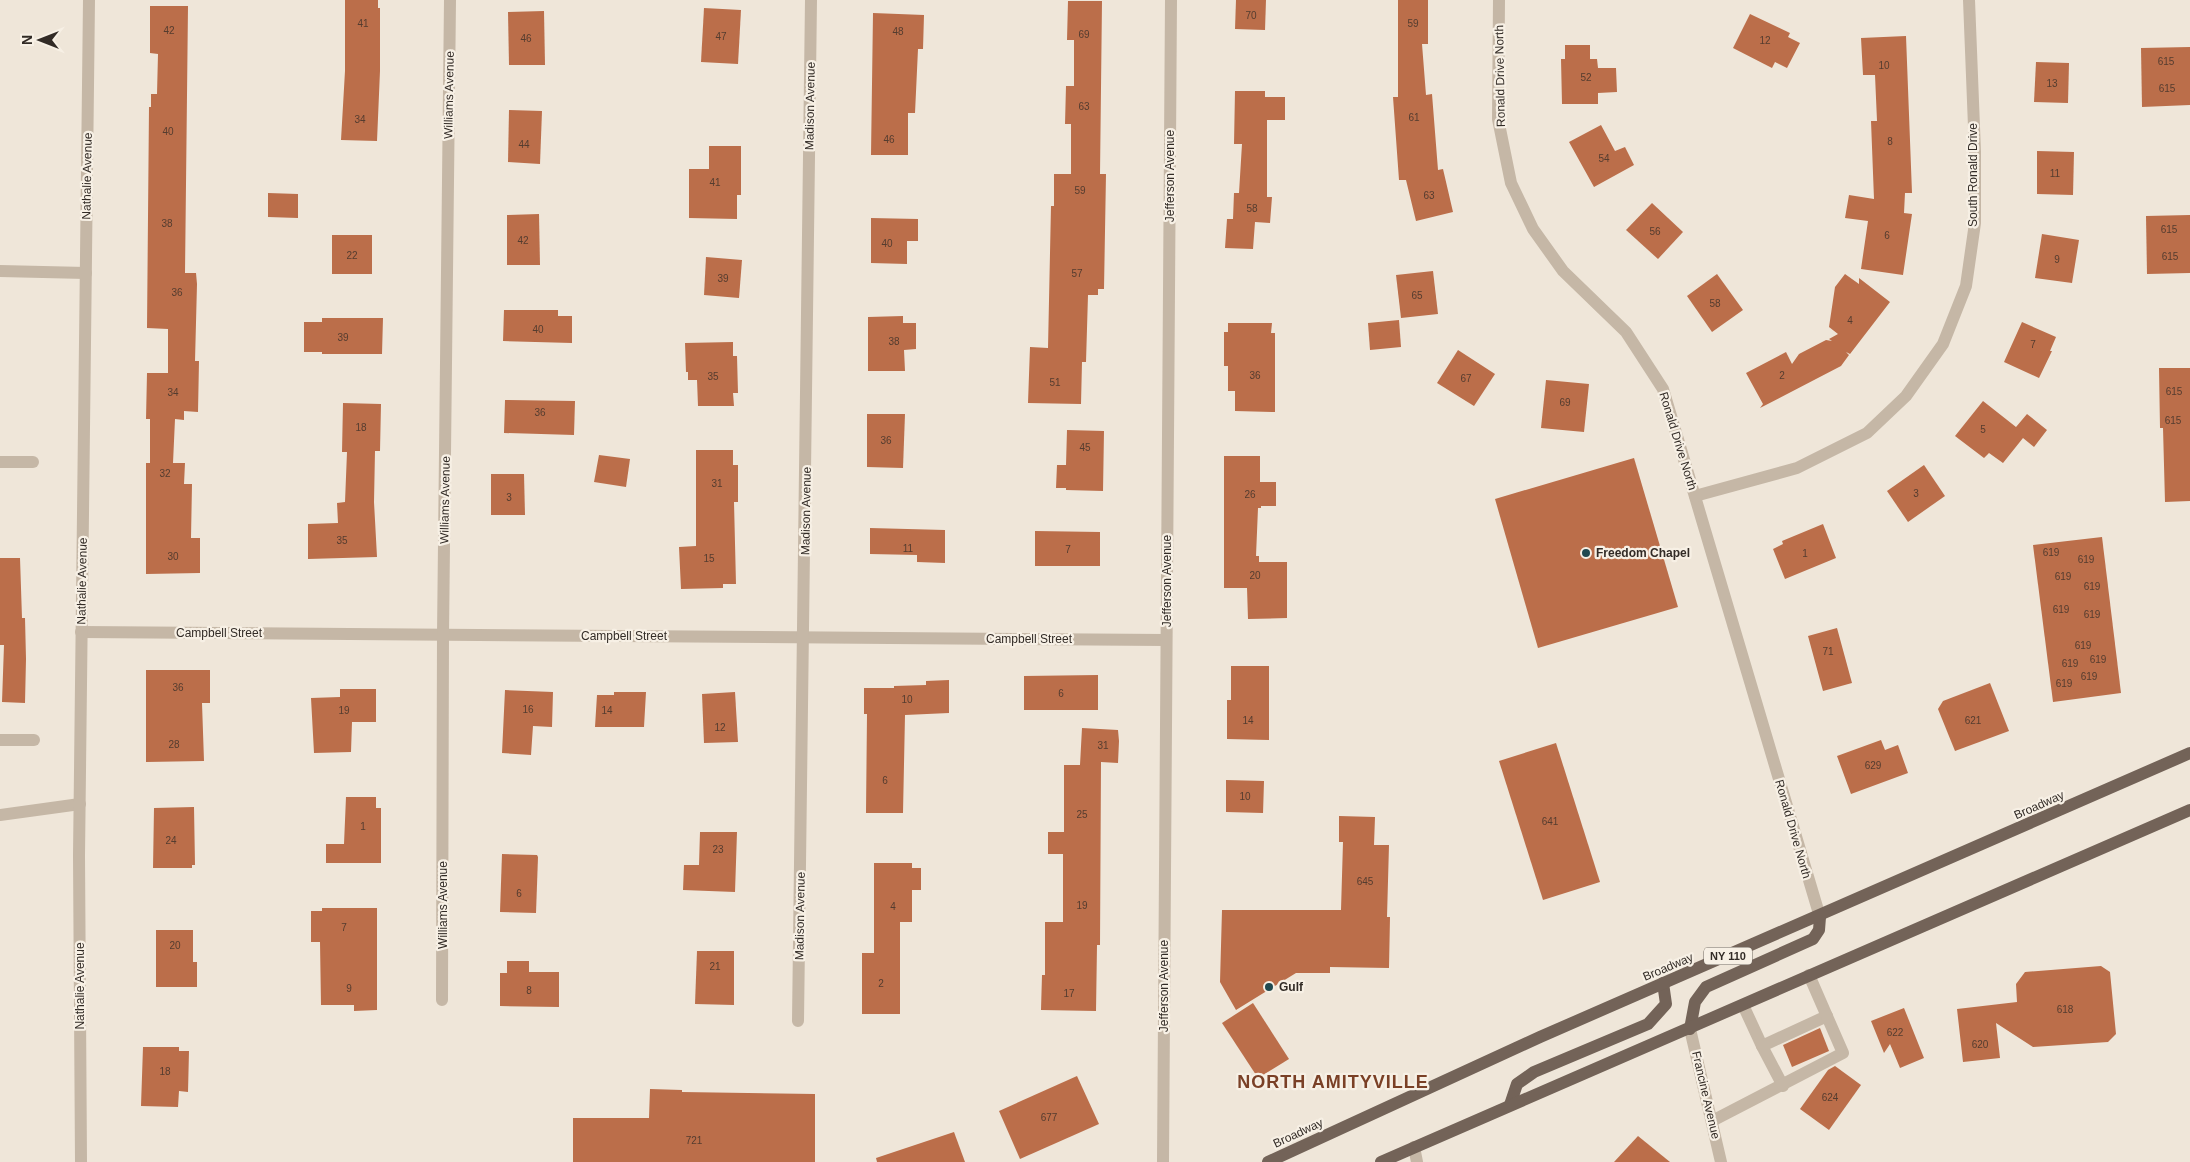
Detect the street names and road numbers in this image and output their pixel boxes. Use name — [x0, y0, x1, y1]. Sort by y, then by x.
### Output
street label: Ronald Drive North — [1492, 25, 1508, 127]
street label: Williams Avenue — [441, 51, 457, 139]
street label: Madison Avenue — [802, 61, 818, 150]
street label: South Ronald Drive — [1966, 123, 1980, 227]
street label: Jefferson Avenue — [1163, 130, 1177, 222]
street label: Nathalie Avenue — [79, 132, 95, 220]
street label: Ronald Drive North — [1656, 390, 1700, 492]
street label: Williams Avenue — [437, 456, 453, 544]
street label: Madison Avenue — [798, 466, 814, 555]
street label: Jefferson Avenue — [1160, 535, 1174, 627]
street label: Nathalie Avenue — [74, 537, 90, 625]
street label: Campbell Street — [176, 626, 263, 640]
street label: Campbell Street — [581, 629, 668, 643]
street label: Campbell Street — [986, 632, 1073, 646]
street label: Ronald Drive North — [1772, 778, 1814, 880]
street label: Broadway — [2012, 788, 2066, 822]
street label: Williams Avenue — [436, 861, 450, 949]
street label: Madison Avenue — [792, 871, 808, 960]
street label: Jefferson Avenue — [1157, 940, 1171, 1032]
street label: Nathalie Avenue — [73, 942, 87, 1030]
road number: NY 110 — [1704, 948, 1752, 964]
street label: Broadway — [1641, 950, 1695, 984]
street label: Francine Avenue — [1689, 1050, 1723, 1141]
street label: Broadway — [1271, 1115, 1325, 1151]

